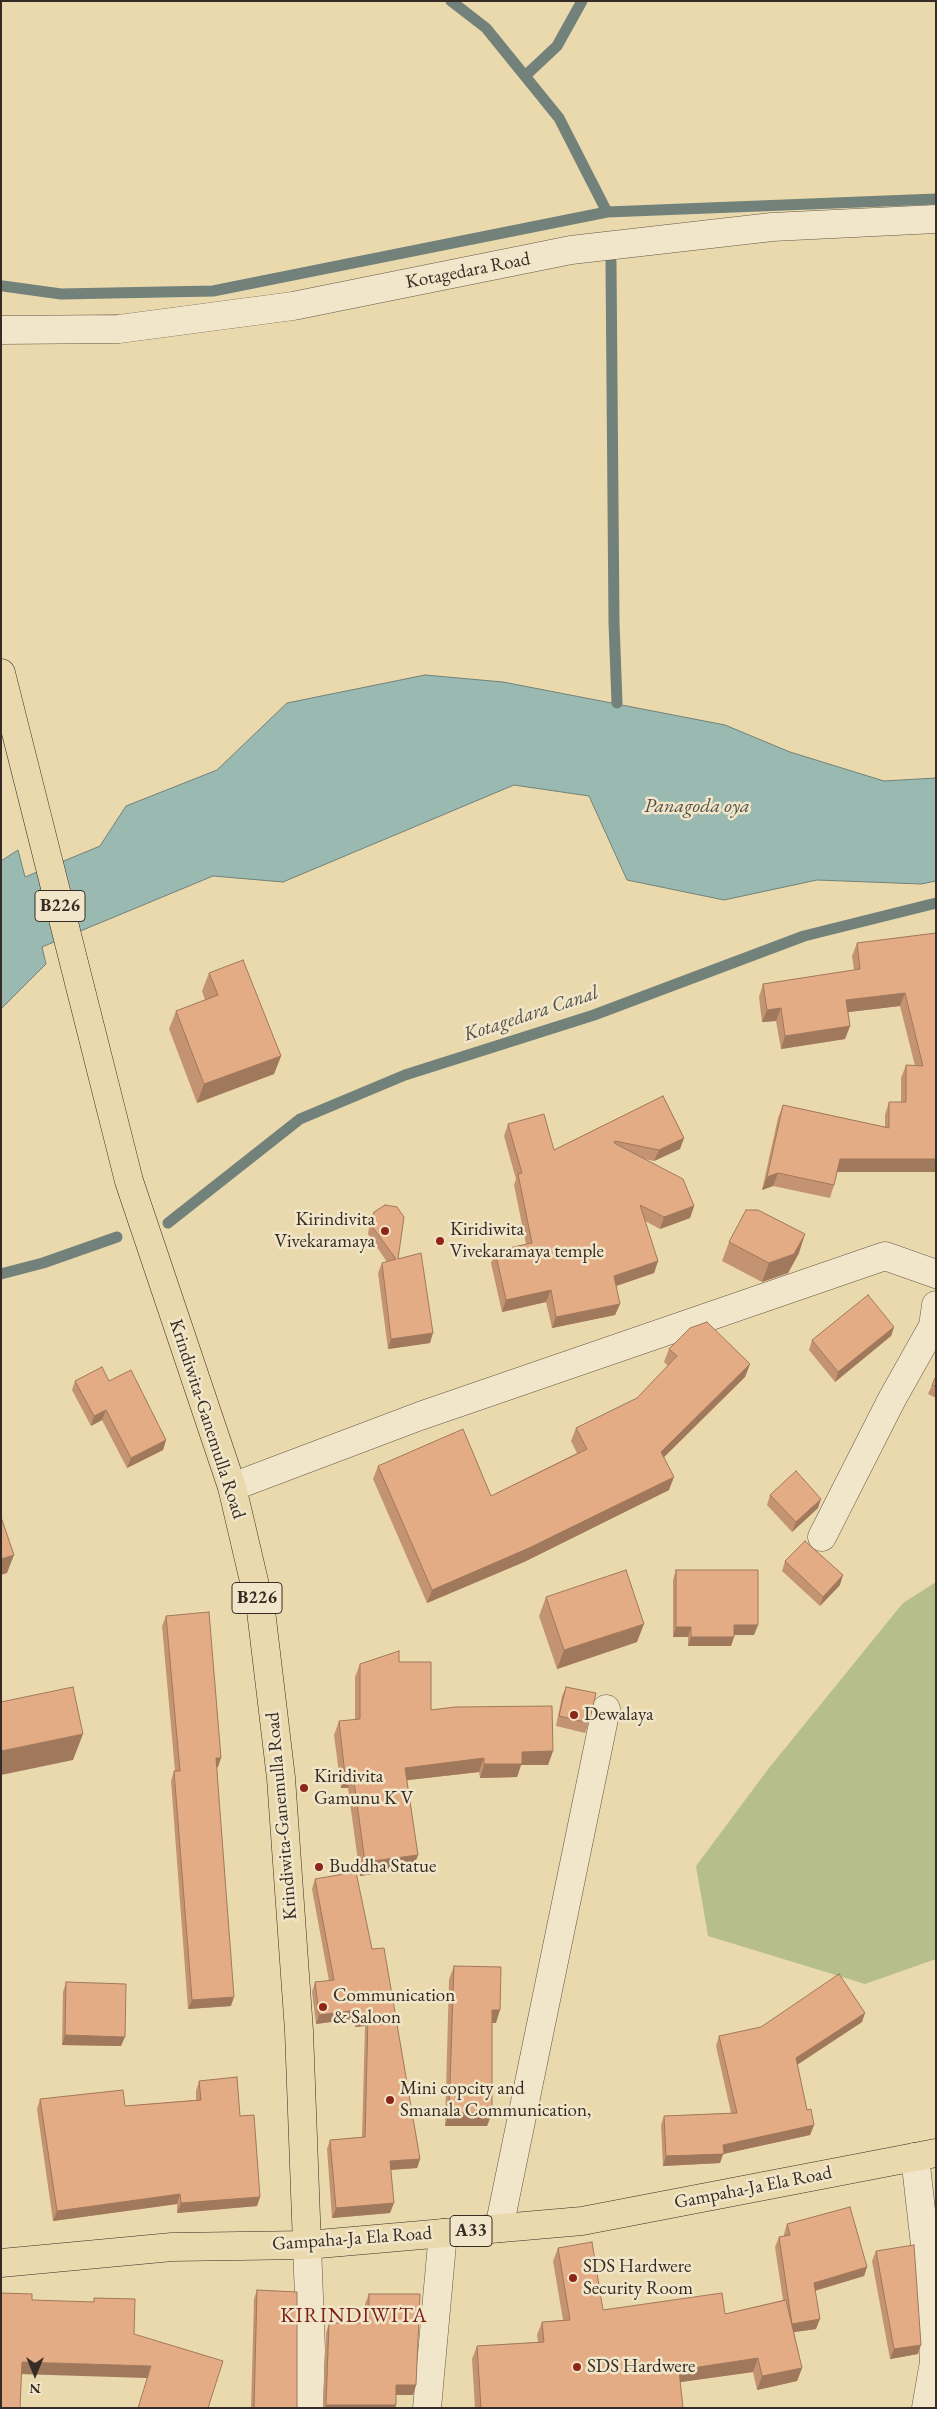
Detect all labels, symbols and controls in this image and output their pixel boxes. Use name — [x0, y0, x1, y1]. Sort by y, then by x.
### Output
street label: Kotagedara Road — [404, 248, 532, 294]
water label: Panagoda oya — [644, 795, 750, 819]
road number: B226 — [35, 890, 85, 921]
water label: Kotagedara Canal — [461, 981, 601, 1047]
place label: Kirindivita Vivekaramaya — [274, 1209, 375, 1253]
place label: Kiridiwita Vivekaramaya temple — [450, 1219, 604, 1263]
marker: Kirindivita Vivekaramaya — [379, 1225, 391, 1237]
marker: Kiridiwita Vivekaramaya temple — [434, 1235, 446, 1247]
street label: Krindiwita-Ganemulla Road — [164, 1316, 250, 1522]
road number: B226 — [232, 1582, 282, 1614]
place label: Dewalaya — [584, 1704, 654, 1726]
marker: Dewalaya — [568, 1709, 580, 1721]
street label: Krindiwita-Ganemulla Road — [262, 1711, 302, 1921]
place label: Kiridivita Gamunu K V — [314, 1766, 414, 1810]
marker: Kiridivita Gamunu K V — [298, 1782, 310, 1794]
place label: Buddha Statue — [329, 1856, 436, 1878]
marker: Buddha Statue — [313, 1861, 325, 1873]
place label: Communication & Saloon — [333, 1985, 455, 2029]
marker: Communication & Saloon — [317, 2001, 329, 2013]
place label: Mini copcity and Smanala Communication, — [400, 2078, 591, 2122]
marker: Mini copcity and Smanala Communication, — [384, 2094, 396, 2106]
street label: Gampaha-Ja Ela Road — [672, 2162, 834, 2214]
road number: A33 — [450, 2216, 492, 2246]
street label: Gampaha-Ja Ela Road — [271, 2222, 433, 2256]
place label: SDS Hardwere Security Room — [583, 2256, 693, 2300]
marker: SDS Hardwere Security Room — [567, 2272, 579, 2284]
district label: KIRINDIWITA — [279, 2303, 429, 2329]
north arrow — [10, 2349, 60, 2399]
place label: SDS Hardwere — [587, 2356, 695, 2378]
marker: SDS Hardwere — [571, 2361, 583, 2373]
text: N — [29, 2380, 41, 2398]

